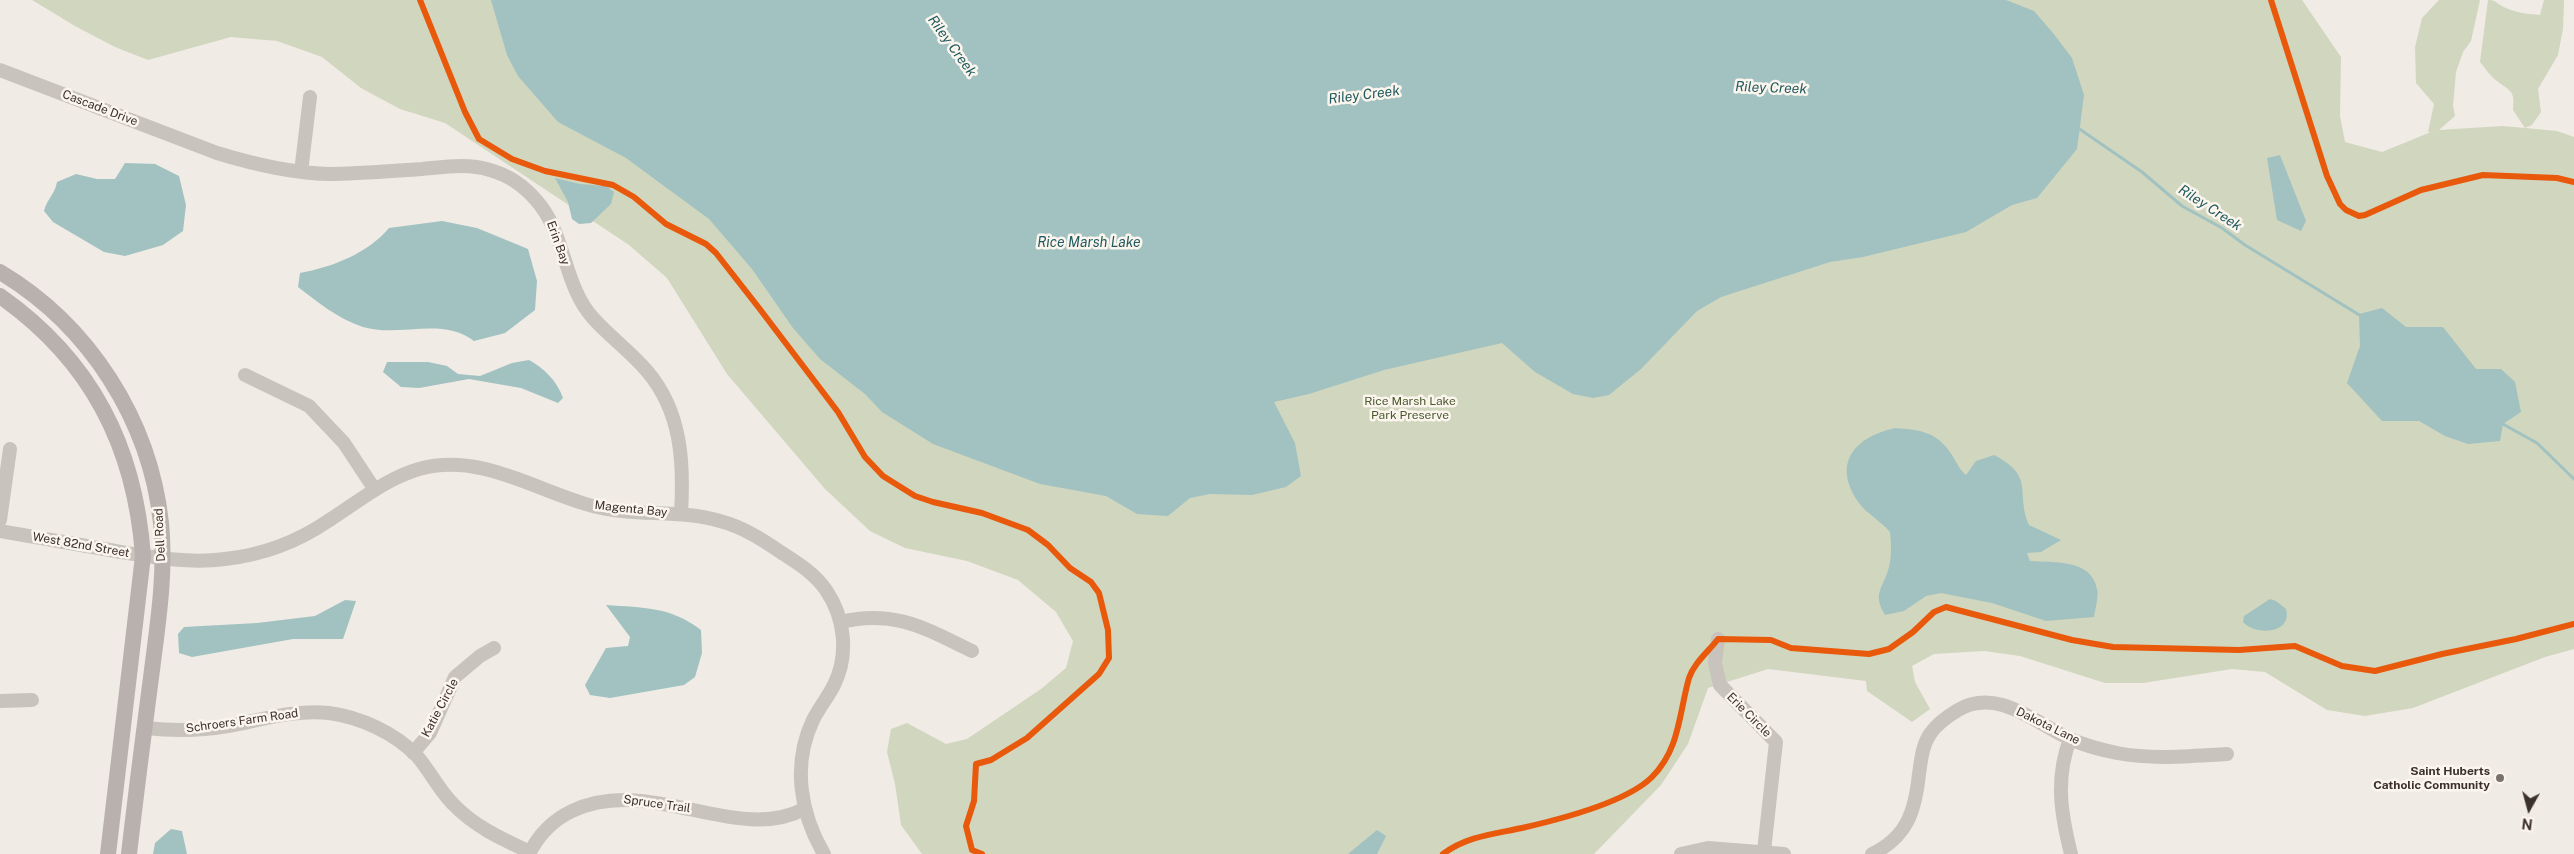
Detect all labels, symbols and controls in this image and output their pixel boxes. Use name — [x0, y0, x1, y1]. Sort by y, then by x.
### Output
water label: Riley Creek — [924, 12, 980, 80]
water label: Riley Creek — [1735, 78, 1807, 98]
water label: Riley Creek — [1327, 82, 1401, 108]
street label: Cascade Drive — [60, 87, 140, 129]
water label: Riley Creek — [2175, 181, 2245, 235]
street label: Erin Bay — [543, 219, 573, 267]
water label: Rice Marsh Lake — [1037, 235, 1141, 251]
park label: Rice Marsh Lake Park Preserve — [1364, 394, 1456, 422]
street label: Magenta Bay — [594, 498, 668, 520]
street label: Dell Road — [151, 508, 169, 562]
street label: West 82nd Street — [31, 529, 131, 561]
street label: Katie Circle — [419, 676, 461, 740]
street label: Erie Circle — [1724, 690, 1774, 740]
street label: Dakota Lane — [2014, 704, 2082, 748]
street label: Schroers Farm Road — [185, 706, 299, 736]
place label: Saint Huberts Catholic Community — [2373, 764, 2490, 792]
marker: Saint Huberts Catholic Community — [2494, 772, 2506, 784]
north arrow — [2504, 784, 2554, 834]
street label: Spruce Trail — [623, 792, 691, 816]
text: N — [2521, 815, 2534, 832]

